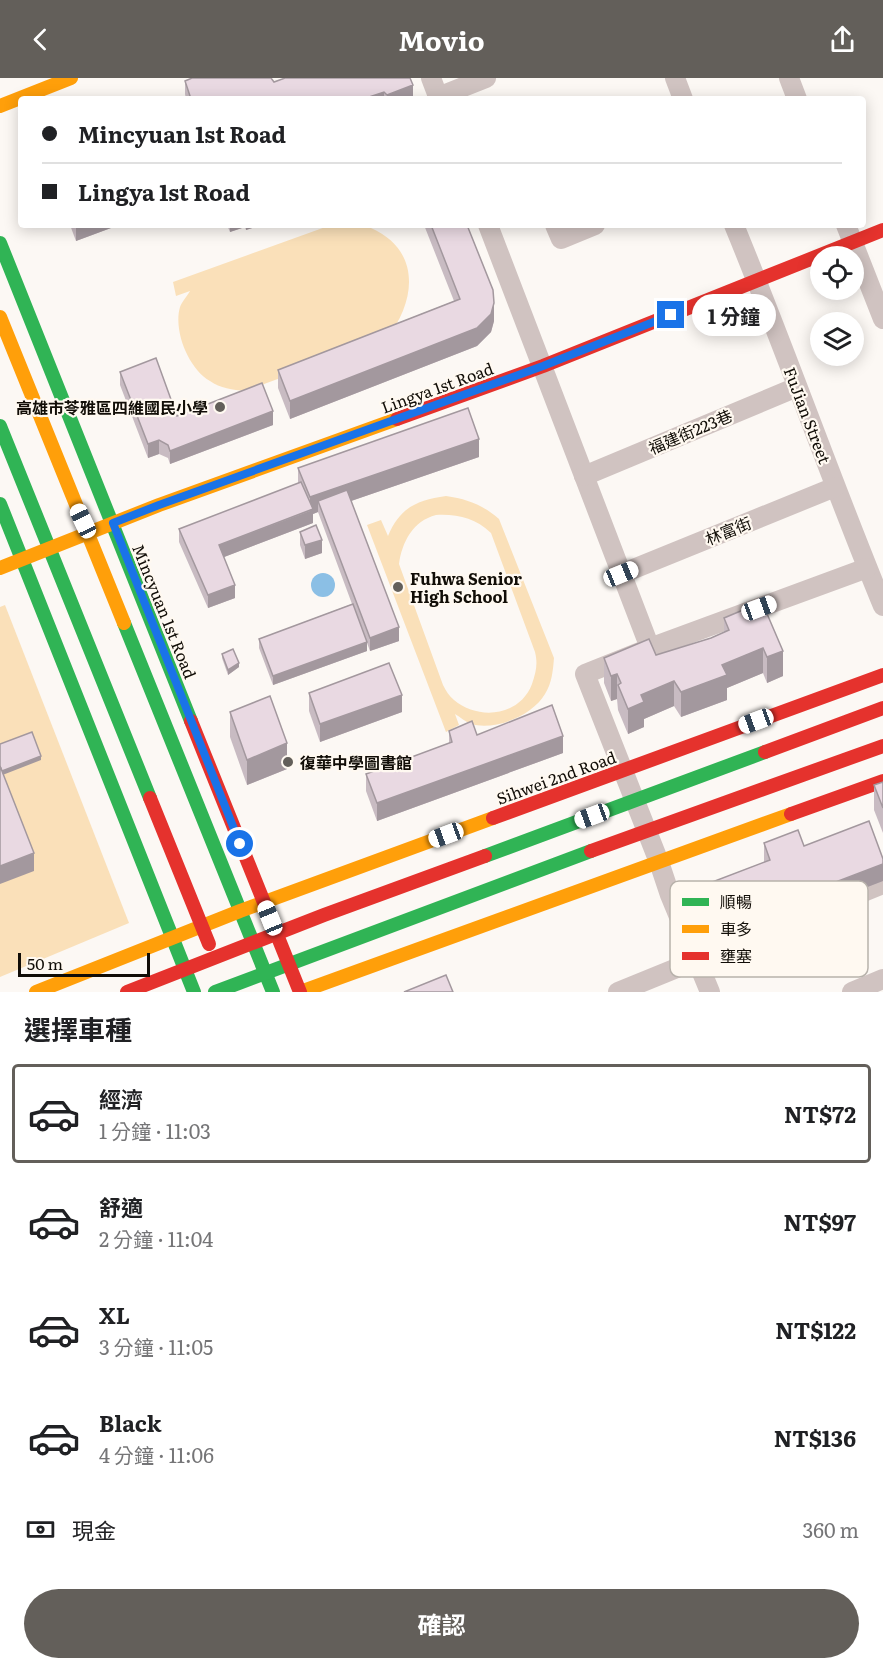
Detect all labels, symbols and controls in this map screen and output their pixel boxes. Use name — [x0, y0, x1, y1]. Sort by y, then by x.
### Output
text: Movio — [398, 19, 485, 59]
icon: back — [24, 23, 57, 56]
icon: share — [826, 23, 859, 56]
text: Mincyuan 1st Road — [78, 117, 286, 150]
text: Lingya 1st Road — [78, 175, 250, 208]
map controls — [810, 246, 864, 366]
button: locate — [810, 246, 864, 300]
callout: 1 分鐘 — [692, 294, 776, 336]
text: 1 分鐘 — [708, 300, 760, 330]
route end — [657, 301, 684, 328]
button: layers — [810, 312, 864, 366]
street label: Lingya 1st Road — [377, 355, 497, 418]
street label: FuJian Street — [779, 363, 838, 467]
place label: 高雄市苓雅區四維國民小學 — [16, 395, 208, 419]
marker: 高雄市苓雅區四維國民小學 — [213, 400, 227, 414]
street label: 福建街223巷 — [644, 403, 736, 459]
car — [67, 501, 99, 541]
street label: 林富街 — [701, 510, 755, 550]
street label: Mincyuan 1st Road — [127, 540, 203, 682]
car — [601, 559, 641, 589]
place label: Fuhwa Senior High School — [410, 566, 522, 608]
marker: Fuhwa Senior High School — [391, 580, 405, 594]
car — [739, 593, 779, 623]
car — [736, 706, 776, 736]
street label: Sihwei 2nd Road — [493, 744, 619, 810]
place label: 復華中學圖書館 — [300, 750, 412, 774]
marker: 復華中學圖書館 — [281, 755, 295, 769]
car — [572, 801, 612, 831]
car — [426, 820, 466, 850]
route start — [226, 830, 253, 857]
legend — [670, 881, 868, 977]
text: 順暢 — [720, 889, 752, 913]
car — [255, 898, 285, 938]
text: 車多 — [720, 916, 752, 940]
text: 壅塞 — [720, 943, 752, 967]
scale bar — [18, 950, 150, 977]
text: 50 m — [27, 951, 63, 975]
text: 選擇車種 — [24, 1008, 132, 1048]
text: 經濟 — [99, 1082, 143, 1115]
icon: car — [27, 1087, 81, 1141]
text: NT$72 — [784, 1097, 856, 1130]
text: 1 分鐘 · 11:03 — [99, 1115, 211, 1145]
text: 舒適 — [99, 1190, 143, 1223]
icon: car — [27, 1195, 81, 1249]
text: NT$97 — [784, 1205, 856, 1238]
text: 2 分鐘 · 11:04 — [99, 1223, 213, 1253]
text: XL — [99, 1298, 130, 1331]
icon: car — [27, 1303, 81, 1357]
text: NT$122 — [775, 1313, 856, 1346]
text: 3 分鐘 · 11:05 — [99, 1331, 213, 1361]
text: Black — [99, 1406, 161, 1439]
icon: car — [27, 1411, 81, 1465]
text: NT$136 — [774, 1421, 856, 1454]
text: 4 分鐘 · 11:06 — [99, 1439, 214, 1469]
icon: cash — [24, 1513, 57, 1546]
text: 現金 — [72, 1513, 116, 1546]
text: 360 m — [802, 1514, 859, 1544]
button: 確認 — [24, 1589, 859, 1658]

